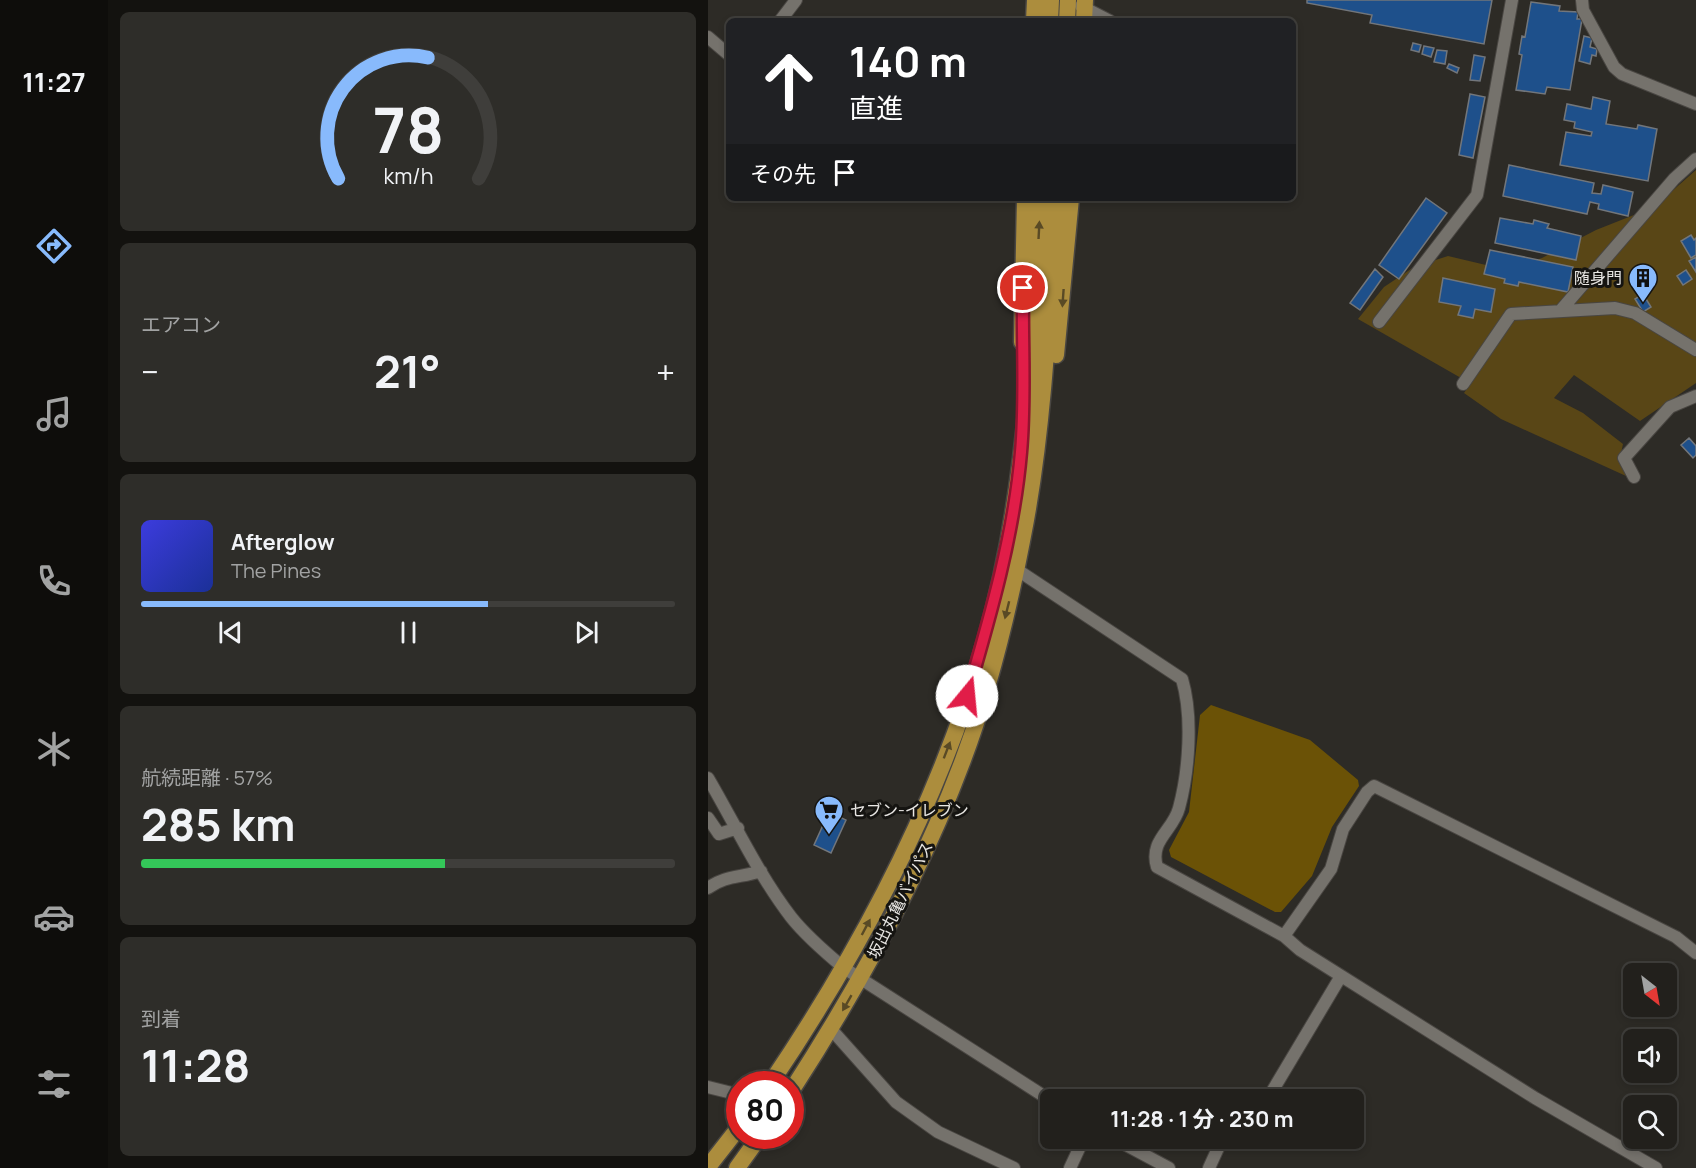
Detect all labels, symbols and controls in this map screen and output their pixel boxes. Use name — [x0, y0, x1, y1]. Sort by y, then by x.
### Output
text: 140 m — [849, 32, 967, 90]
icon: ahead — [750, 42, 828, 120]
text: 11:27 — [22, 63, 86, 100]
text: 78 — [372, 86, 444, 172]
text: 直進 — [849, 89, 903, 126]
icon: arrive — [828, 156, 861, 189]
text: その先 — [750, 159, 816, 189]
text: km/h — [383, 161, 433, 190]
one-way arrow — [1034, 220, 1043, 239]
icon: directions — [33, 225, 75, 267]
pin — [997, 262, 1048, 313]
building icon: 随身門 — [1627, 262, 1659, 304]
place label: 随身門 — [1574, 267, 1622, 289]
icon: arrive — [1006, 271, 1039, 304]
one-way arrow — [1058, 289, 1068, 308]
text: エアコン — [141, 311, 221, 338]
text: 21° — [374, 340, 441, 402]
text: − — [141, 349, 159, 394]
text: + — [656, 349, 675, 394]
icon: music — [33, 393, 75, 435]
text: Afterglow — [231, 527, 335, 557]
text: The Pines — [231, 557, 321, 584]
icon: phone — [33, 560, 75, 602]
one-way arrow — [1001, 601, 1011, 619]
icon: previous — [214, 616, 247, 649]
icon: pause — [392, 616, 425, 649]
icon: next — [570, 616, 603, 649]
position arrow — [935, 664, 999, 728]
icon: climate — [33, 728, 75, 770]
one-way arrow — [942, 741, 952, 759]
text: 航続距離 · 57% — [141, 764, 273, 791]
text: 285 km — [141, 793, 295, 855]
supermarket icon: セブン-イレブン — [813, 794, 845, 836]
place label: セブン-イレブン — [850, 799, 969, 821]
street label: 坂出丸亀バイパス — [862, 838, 938, 962]
icon: car — [33, 896, 75, 938]
one-way arrow — [861, 919, 871, 936]
north arrow — [1623, 963, 1677, 1017]
map controls — [1623, 963, 1677, 1149]
one-way arrow — [842, 995, 852, 1012]
text: 到着 — [141, 1005, 181, 1032]
button: sound — [1623, 1029, 1677, 1083]
text: 11:28 — [141, 1034, 250, 1096]
icon: filters — [33, 1063, 75, 1105]
speed limit sign: 80 — [726, 1071, 804, 1149]
button: search — [1623, 1095, 1677, 1149]
text: 11:28 · 1 分 · 230 m — [1110, 1104, 1294, 1134]

